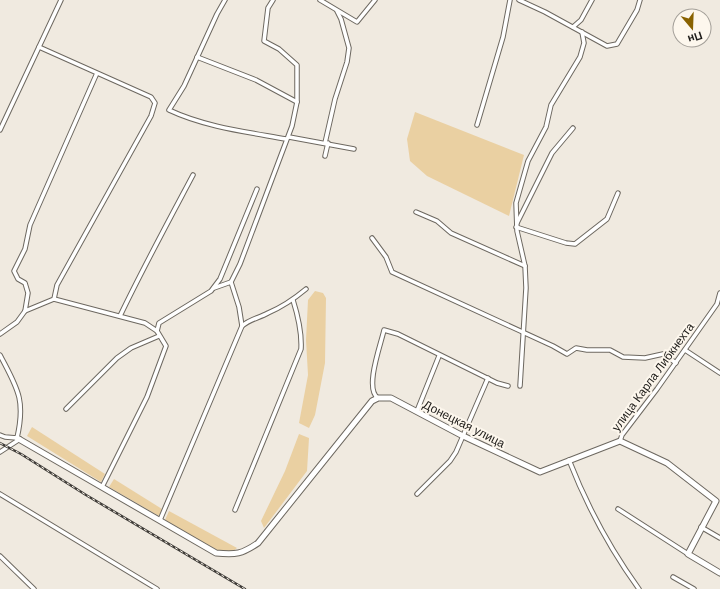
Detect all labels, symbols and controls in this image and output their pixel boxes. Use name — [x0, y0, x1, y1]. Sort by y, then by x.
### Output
north arrow — [672, 8, 712, 48]
text: Пн — [686, 28, 704, 46]
street label: улица Карла Либкнехта — [608, 319, 698, 435]
street label: Донецкая улица — [420, 396, 508, 452]

